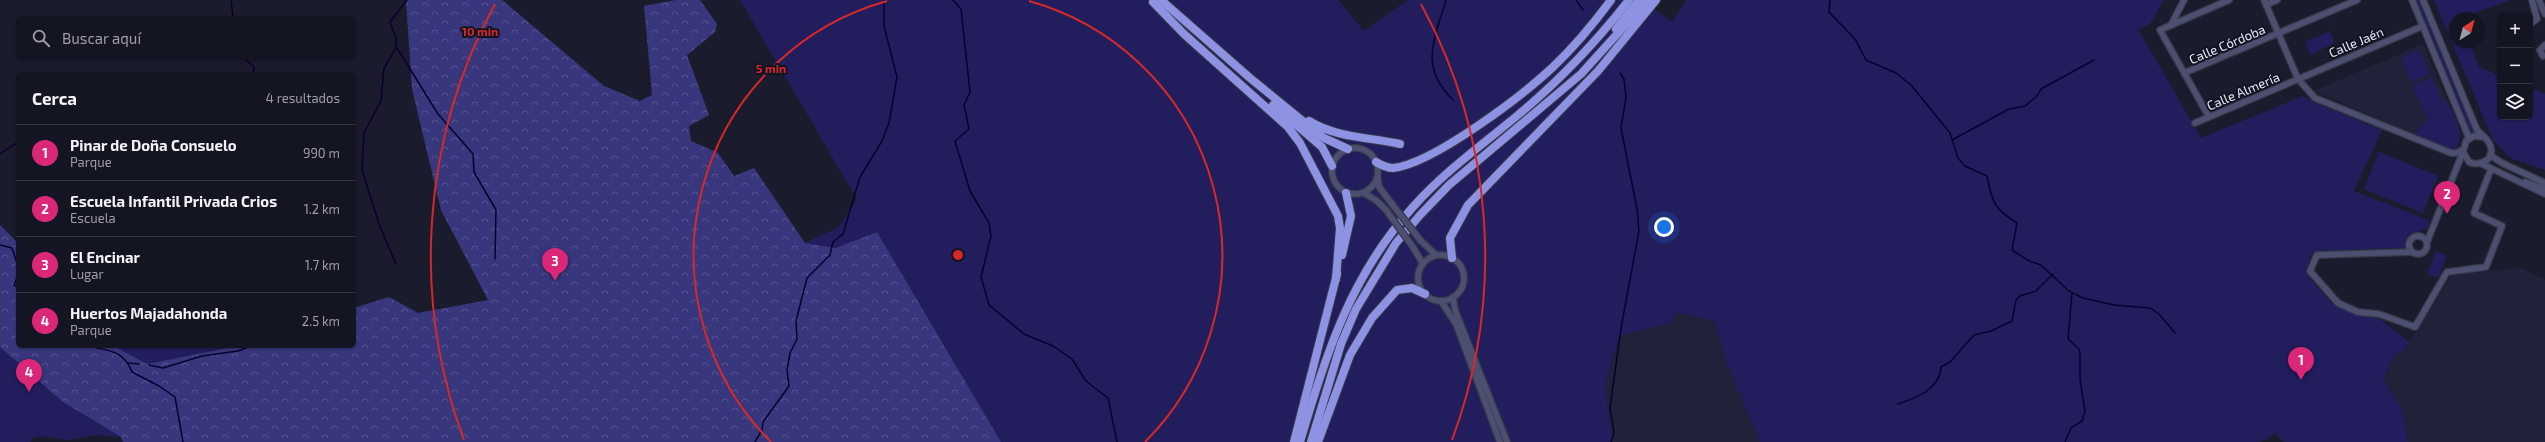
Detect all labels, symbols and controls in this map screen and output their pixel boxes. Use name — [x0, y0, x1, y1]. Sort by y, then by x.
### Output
north arrow — [2449, 12, 2485, 48]
map controls — [2497, 12, 2533, 120]
button: + — [2497, 12, 2533, 48]
search box — [16, 16, 356, 60]
street label: Calle Córdoba — [2186, 21, 2268, 67]
street label: Calle Jaén — [2326, 23, 2386, 61]
text: 10 min — [462, 24, 498, 38]
icon: search — [30, 27, 52, 49]
text: Buscar aquí — [62, 29, 141, 47]
button: − — [2497, 48, 2533, 84]
text: 5 min — [756, 61, 786, 75]
street label: Calle Almería — [2204, 68, 2282, 114]
button: layers — [2497, 84, 2533, 120]
text: Cerca — [32, 88, 77, 108]
text: 4 resultados — [266, 90, 340, 106]
text: Pinar de Doña Consuelo — [70, 136, 237, 154]
text: 1 — [42, 145, 48, 161]
text: 990 m — [303, 145, 340, 161]
text: Parque — [70, 154, 112, 170]
pin: 2 — [2434, 181, 2460, 214]
text: Escuela Infantil Privada Crios — [70, 192, 277, 210]
text: 2 — [41, 201, 49, 217]
text: 1.2 km — [304, 201, 340, 217]
text: Escuela — [70, 210, 116, 226]
your location — [1654, 217, 1674, 237]
text: El Encinar — [70, 248, 140, 266]
pin: 3 — [542, 248, 568, 281]
centre of rings — [951, 248, 965, 262]
text: 3 — [41, 257, 49, 273]
text: 1.7 km — [305, 257, 340, 273]
text: Lugar — [70, 266, 104, 282]
text: Huertos Majadahonda — [70, 304, 227, 322]
text: 4 — [41, 313, 49, 329]
text: 2.5 km — [302, 313, 340, 329]
text: Parque — [70, 322, 112, 338]
pin: 1 — [2288, 347, 2314, 380]
pin: 4 — [16, 359, 42, 392]

